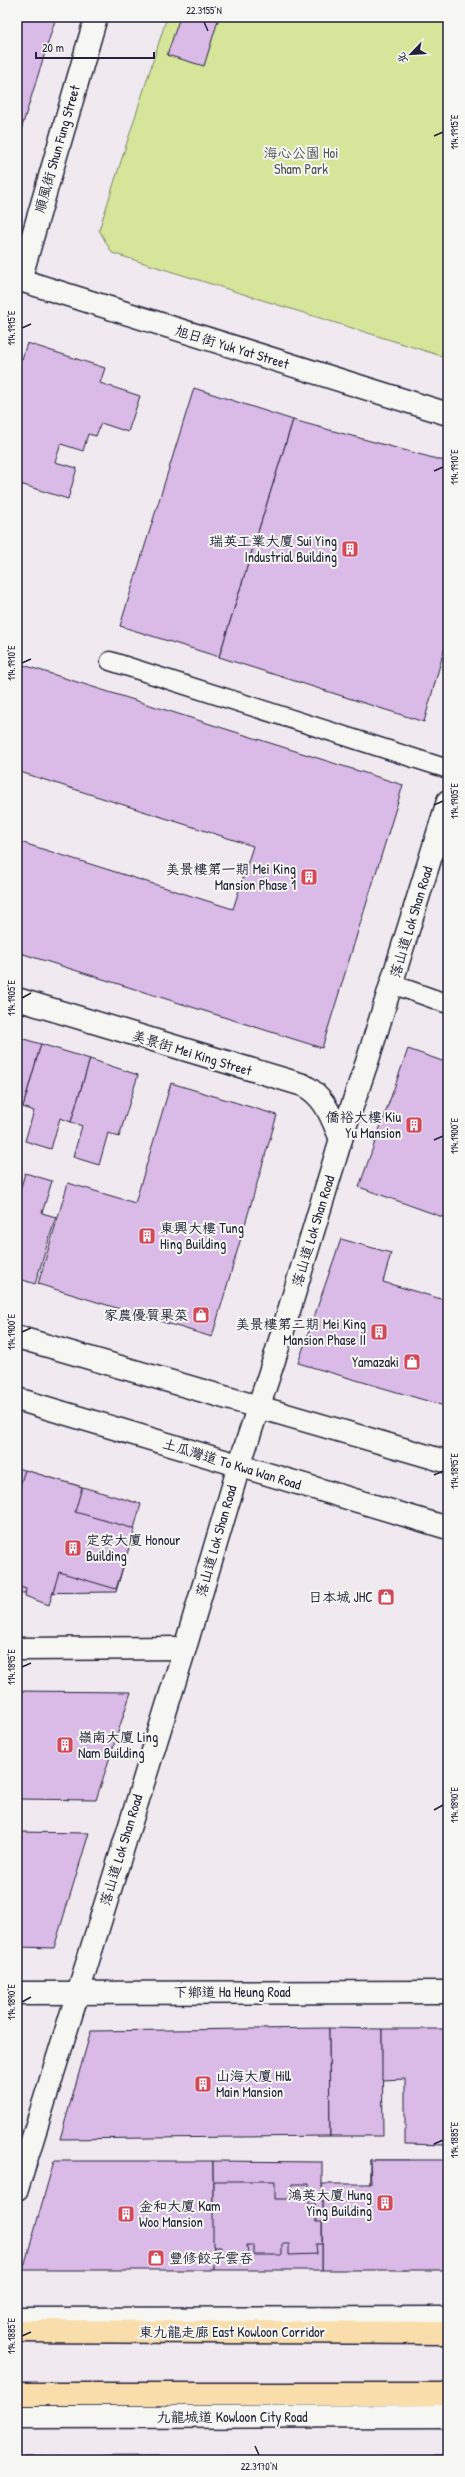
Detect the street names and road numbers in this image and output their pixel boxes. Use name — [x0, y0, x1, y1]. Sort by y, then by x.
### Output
street label: 順風街 Shun Fung Street — [29, 83, 85, 215]
street label: 旭日街 Yuk Yat Street — [173, 320, 292, 373]
street label: 落山道 Lok Shan Road — [385, 863, 437, 980]
street label: 美景街 Mei King Street — [130, 1025, 255, 1081]
street label: 落山道 Lok Shan Road — [287, 1172, 339, 1289]
street label: 土瓜灣道 To Kwa Wan Road — [161, 1433, 304, 1494]
street label: 落山道 Lok Shan Road — [190, 1482, 241, 1599]
street label: 落山道 Lok Shan Road — [95, 1791, 147, 1908]
street label: 下鄉道 Ha Heung Road — [174, 1982, 291, 2002]
street label: 東九龍走廊 East Kowloon Corridor — [139, 2322, 326, 2341]
street label: 九龍城道 Kowloon City Road — [157, 2407, 308, 2427]

